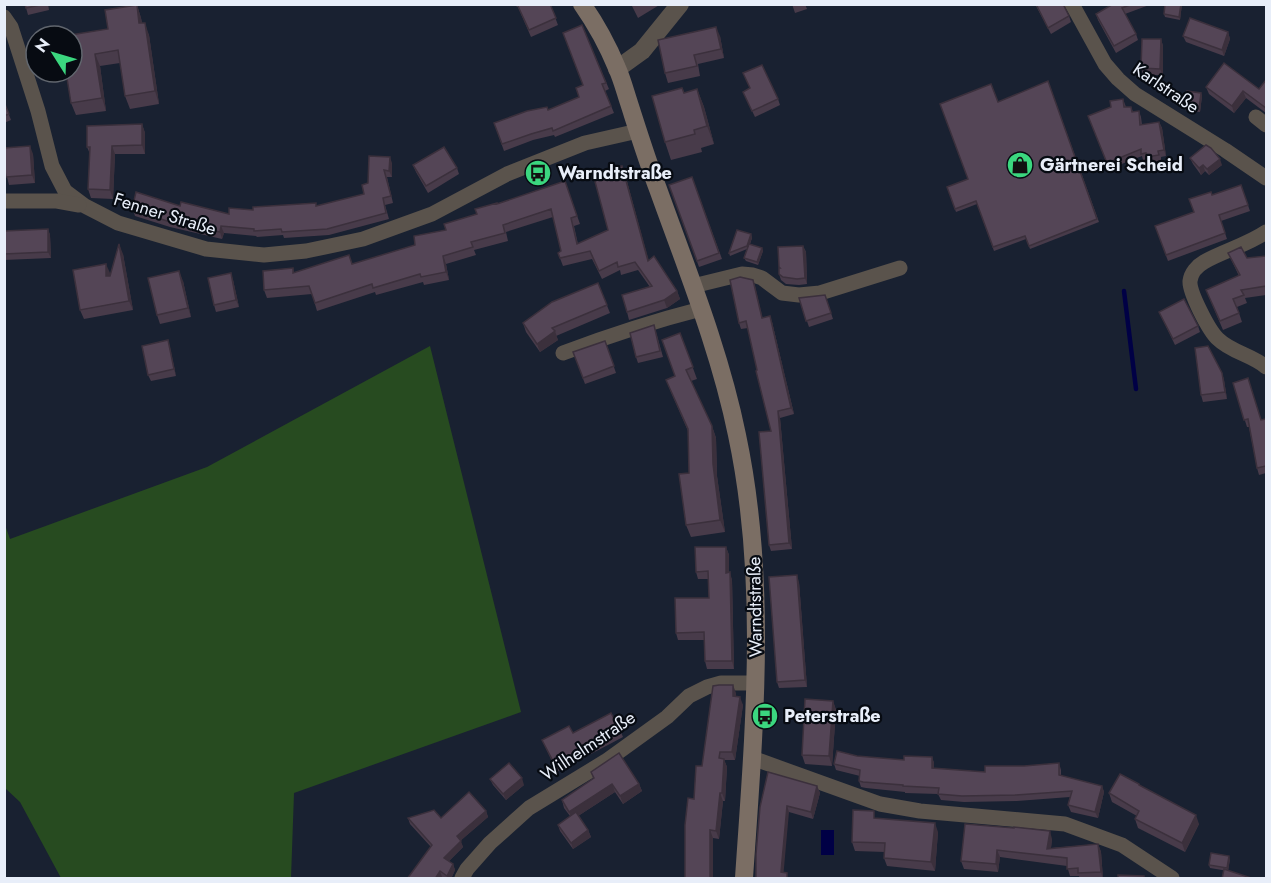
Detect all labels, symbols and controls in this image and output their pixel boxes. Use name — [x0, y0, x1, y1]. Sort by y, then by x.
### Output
north arrow — [24, 24, 84, 84]
text: N — [29, 33, 55, 57]
street label: Karlstraße — [1128, 56, 1204, 120]
shop icon: Gärtnerei Scheid — [1005, 150, 1035, 180]
place label: Gärtnerei Scheid — [1040, 152, 1183, 178]
bus stop icon: Warndtstraße — [523, 158, 553, 188]
place label: Warndtstraße — [558, 160, 672, 186]
street label: Fenner Straße — [111, 186, 219, 242]
street label: Warndtstraße — [741, 556, 769, 658]
bus stop icon: Peterstraße — [750, 701, 780, 731]
place label: Peterstraße — [784, 703, 881, 729]
street label: Wilhelmstraße — [535, 705, 641, 787]

